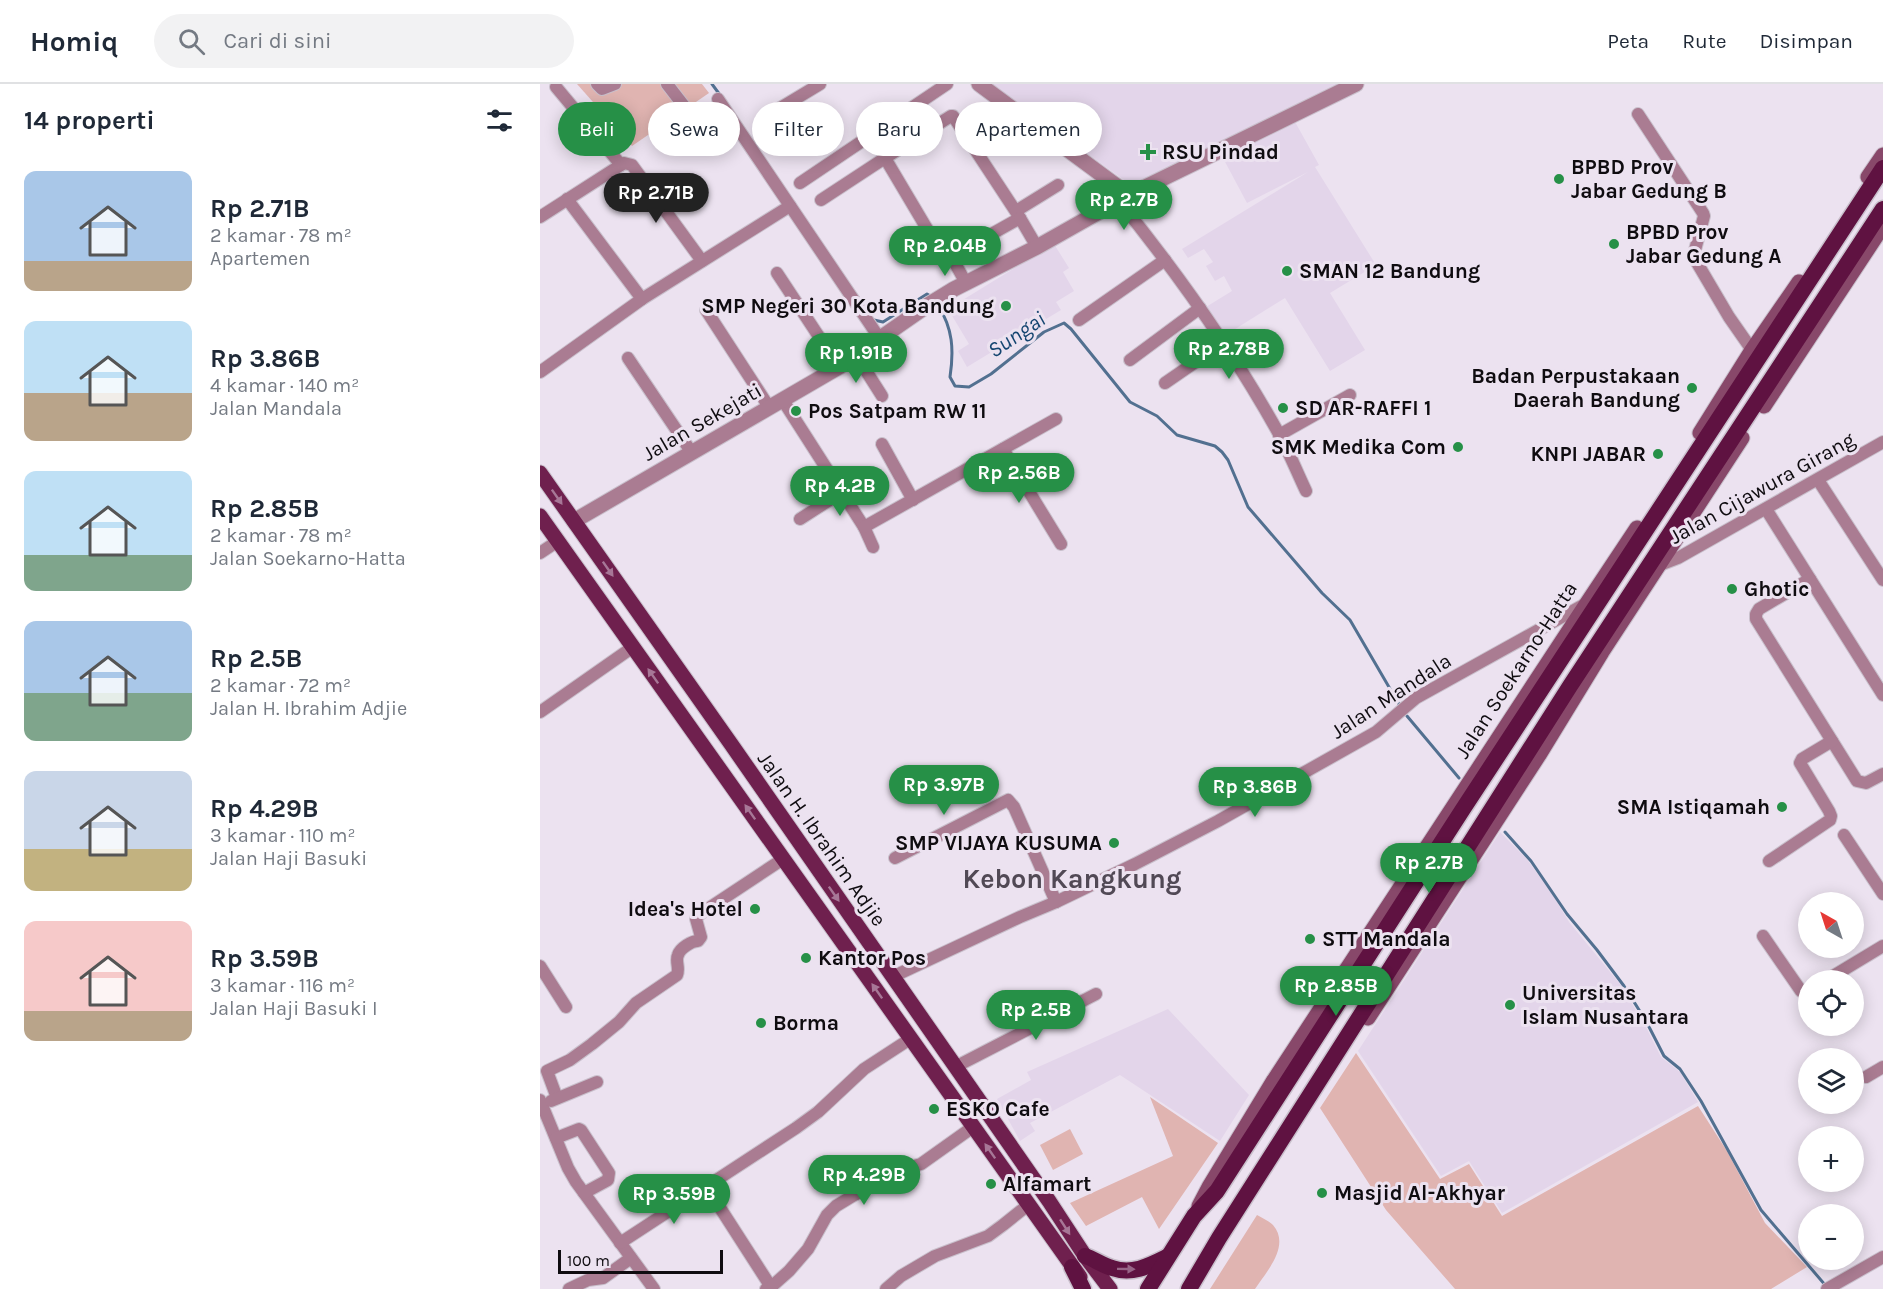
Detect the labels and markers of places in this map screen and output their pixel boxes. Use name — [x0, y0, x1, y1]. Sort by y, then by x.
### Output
place label: RSU Pindad — [1162, 140, 1279, 164]
marker: RSU Pindad — [1139, 143, 1157, 161]
place label: BPBD Prov Jabar Gedung B — [1571, 155, 1727, 203]
marker: BPBD Prov Jabar Gedung B — [1552, 172, 1566, 186]
pin: Rp 2.71B — [594, 173, 718, 224]
pin: Rp 2.7B — [1069, 180, 1179, 231]
place label: BPBD Prov Jabar Gedung A — [1626, 220, 1782, 268]
pin: Rp 2.04B — [883, 226, 1007, 277]
marker: BPBD Prov Jabar Gedung A — [1607, 237, 1621, 251]
place label: SMAN 12 Bandung — [1299, 259, 1480, 283]
marker: SMAN 12 Bandung — [1280, 264, 1294, 278]
place label: SMP Negeri 30 Kota Bandung — [701, 294, 994, 318]
marker: SMP Negeri 30 Kota Bandung — [999, 299, 1013, 313]
pin: Rp 2.78B — [1167, 329, 1291, 380]
pin: Rp 1.91B — [794, 333, 918, 384]
place label: Badan Perpustakaan Daerah Bandung — [1471, 364, 1680, 412]
marker: Badan Perpustakaan Daerah Bandung — [1685, 381, 1699, 395]
place label: SD AR-RAFFI 1 — [1295, 396, 1431, 420]
place label: Pos Satpam RW 11 — [808, 399, 986, 423]
marker: SD AR-RAFFI 1 — [1276, 401, 1290, 415]
marker: Pos Satpam RW 11 — [789, 404, 803, 418]
place label: SMK Medika Com — [1271, 435, 1446, 459]
marker: SMK Medika Com — [1451, 440, 1465, 454]
place label: KNPI JABAR — [1531, 442, 1646, 466]
marker: KNPI JABAR — [1651, 447, 1665, 461]
pin: Rp 2.56B — [957, 453, 1081, 504]
pin: Rp 4.2B — [785, 466, 895, 517]
place label: Ghotic — [1744, 577, 1809, 601]
marker: Ghotic — [1725, 582, 1739, 596]
pin: Rp 3.97B — [882, 765, 1006, 816]
pin: Rp 3.86B — [1193, 767, 1317, 818]
place label: SMA Istiqamah — [1617, 795, 1770, 820]
marker: SMA Istiqamah — [1775, 800, 1789, 814]
place label: SMP VIJAYA KUSUMA — [895, 831, 1102, 855]
marker: SMP VIJAYA KUSUMA — [1107, 836, 1121, 850]
pin: Rp 2.7B — [1374, 843, 1484, 894]
place label: Idea's Hotel — [628, 897, 743, 921]
marker: Idea's Hotel — [748, 902, 762, 916]
place label: STT Mandala — [1322, 927, 1451, 951]
marker: STT Mandala — [1303, 932, 1317, 946]
place label: Kantor Pos — [818, 946, 926, 970]
marker: Kantor Pos — [799, 951, 813, 965]
pin: Rp 2.85B — [1274, 966, 1398, 1017]
place label: Universitas Islam Nusantara — [1522, 981, 1689, 1029]
pin: Rp 2.5B — [981, 990, 1091, 1041]
marker: Universitas Islam Nusantara — [1503, 998, 1517, 1012]
place label: Borma — [773, 1011, 839, 1035]
marker: Borma — [754, 1016, 768, 1030]
place label: ESKO Cafe — [946, 1097, 1050, 1121]
marker: ESKO Cafe — [927, 1102, 941, 1116]
pin: Rp 4.29B — [802, 1155, 926, 1206]
place label: Alfamart — [1003, 1172, 1091, 1196]
pin: Rp 3.59B — [612, 1174, 736, 1225]
marker: Alfamart — [984, 1177, 998, 1191]
place label: Masjid Al-Akhyar — [1334, 1181, 1506, 1205]
marker: Masjid Al-Akhyar — [1315, 1186, 1329, 1200]

